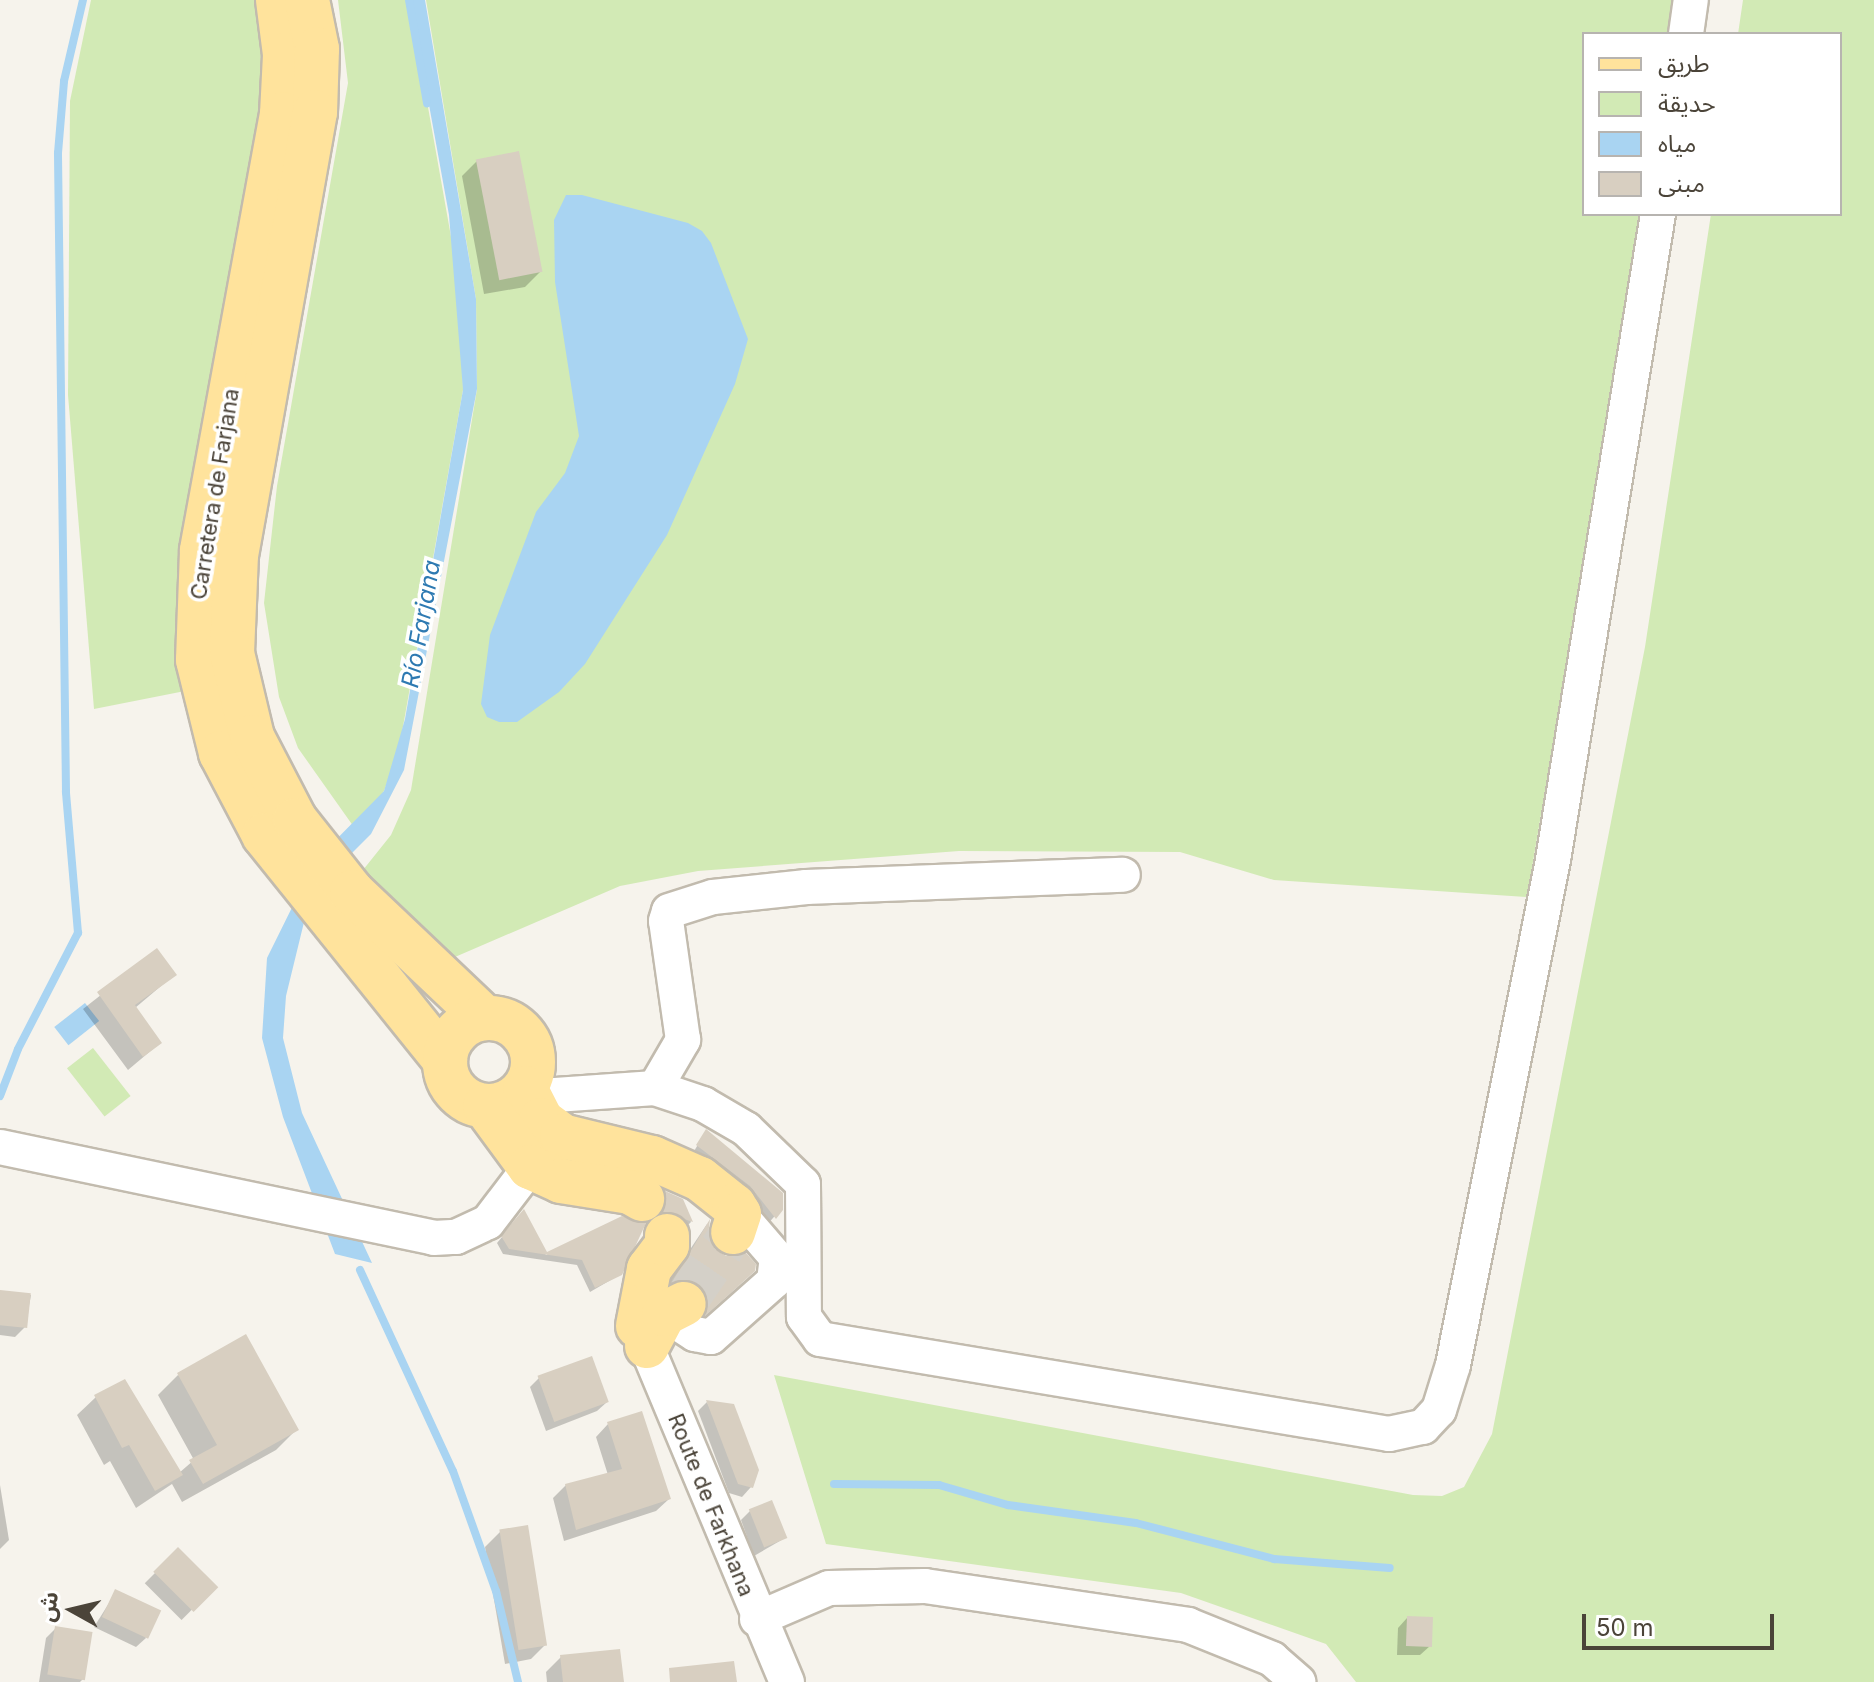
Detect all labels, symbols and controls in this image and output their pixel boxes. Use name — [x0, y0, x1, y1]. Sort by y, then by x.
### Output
legend — [1582, 32, 1842, 216]
text: طريق — [1658, 49, 1710, 78]
text: حديقة — [1658, 89, 1716, 118]
text: مياه — [1658, 129, 1696, 158]
text: مبنى — [1658, 169, 1705, 198]
street label: Carretera de Farjana — [185, 387, 245, 601]
water label: Río Farjana — [396, 558, 446, 690]
street label: Route de Farkhana — [662, 1410, 760, 1600]
north arrow — [32, 1570, 112, 1650]
text: ش — [33, 1590, 63, 1623]
scale bar — [1586, 1598, 1778, 1648]
text: 50 m — [1596, 1613, 1654, 1642]

